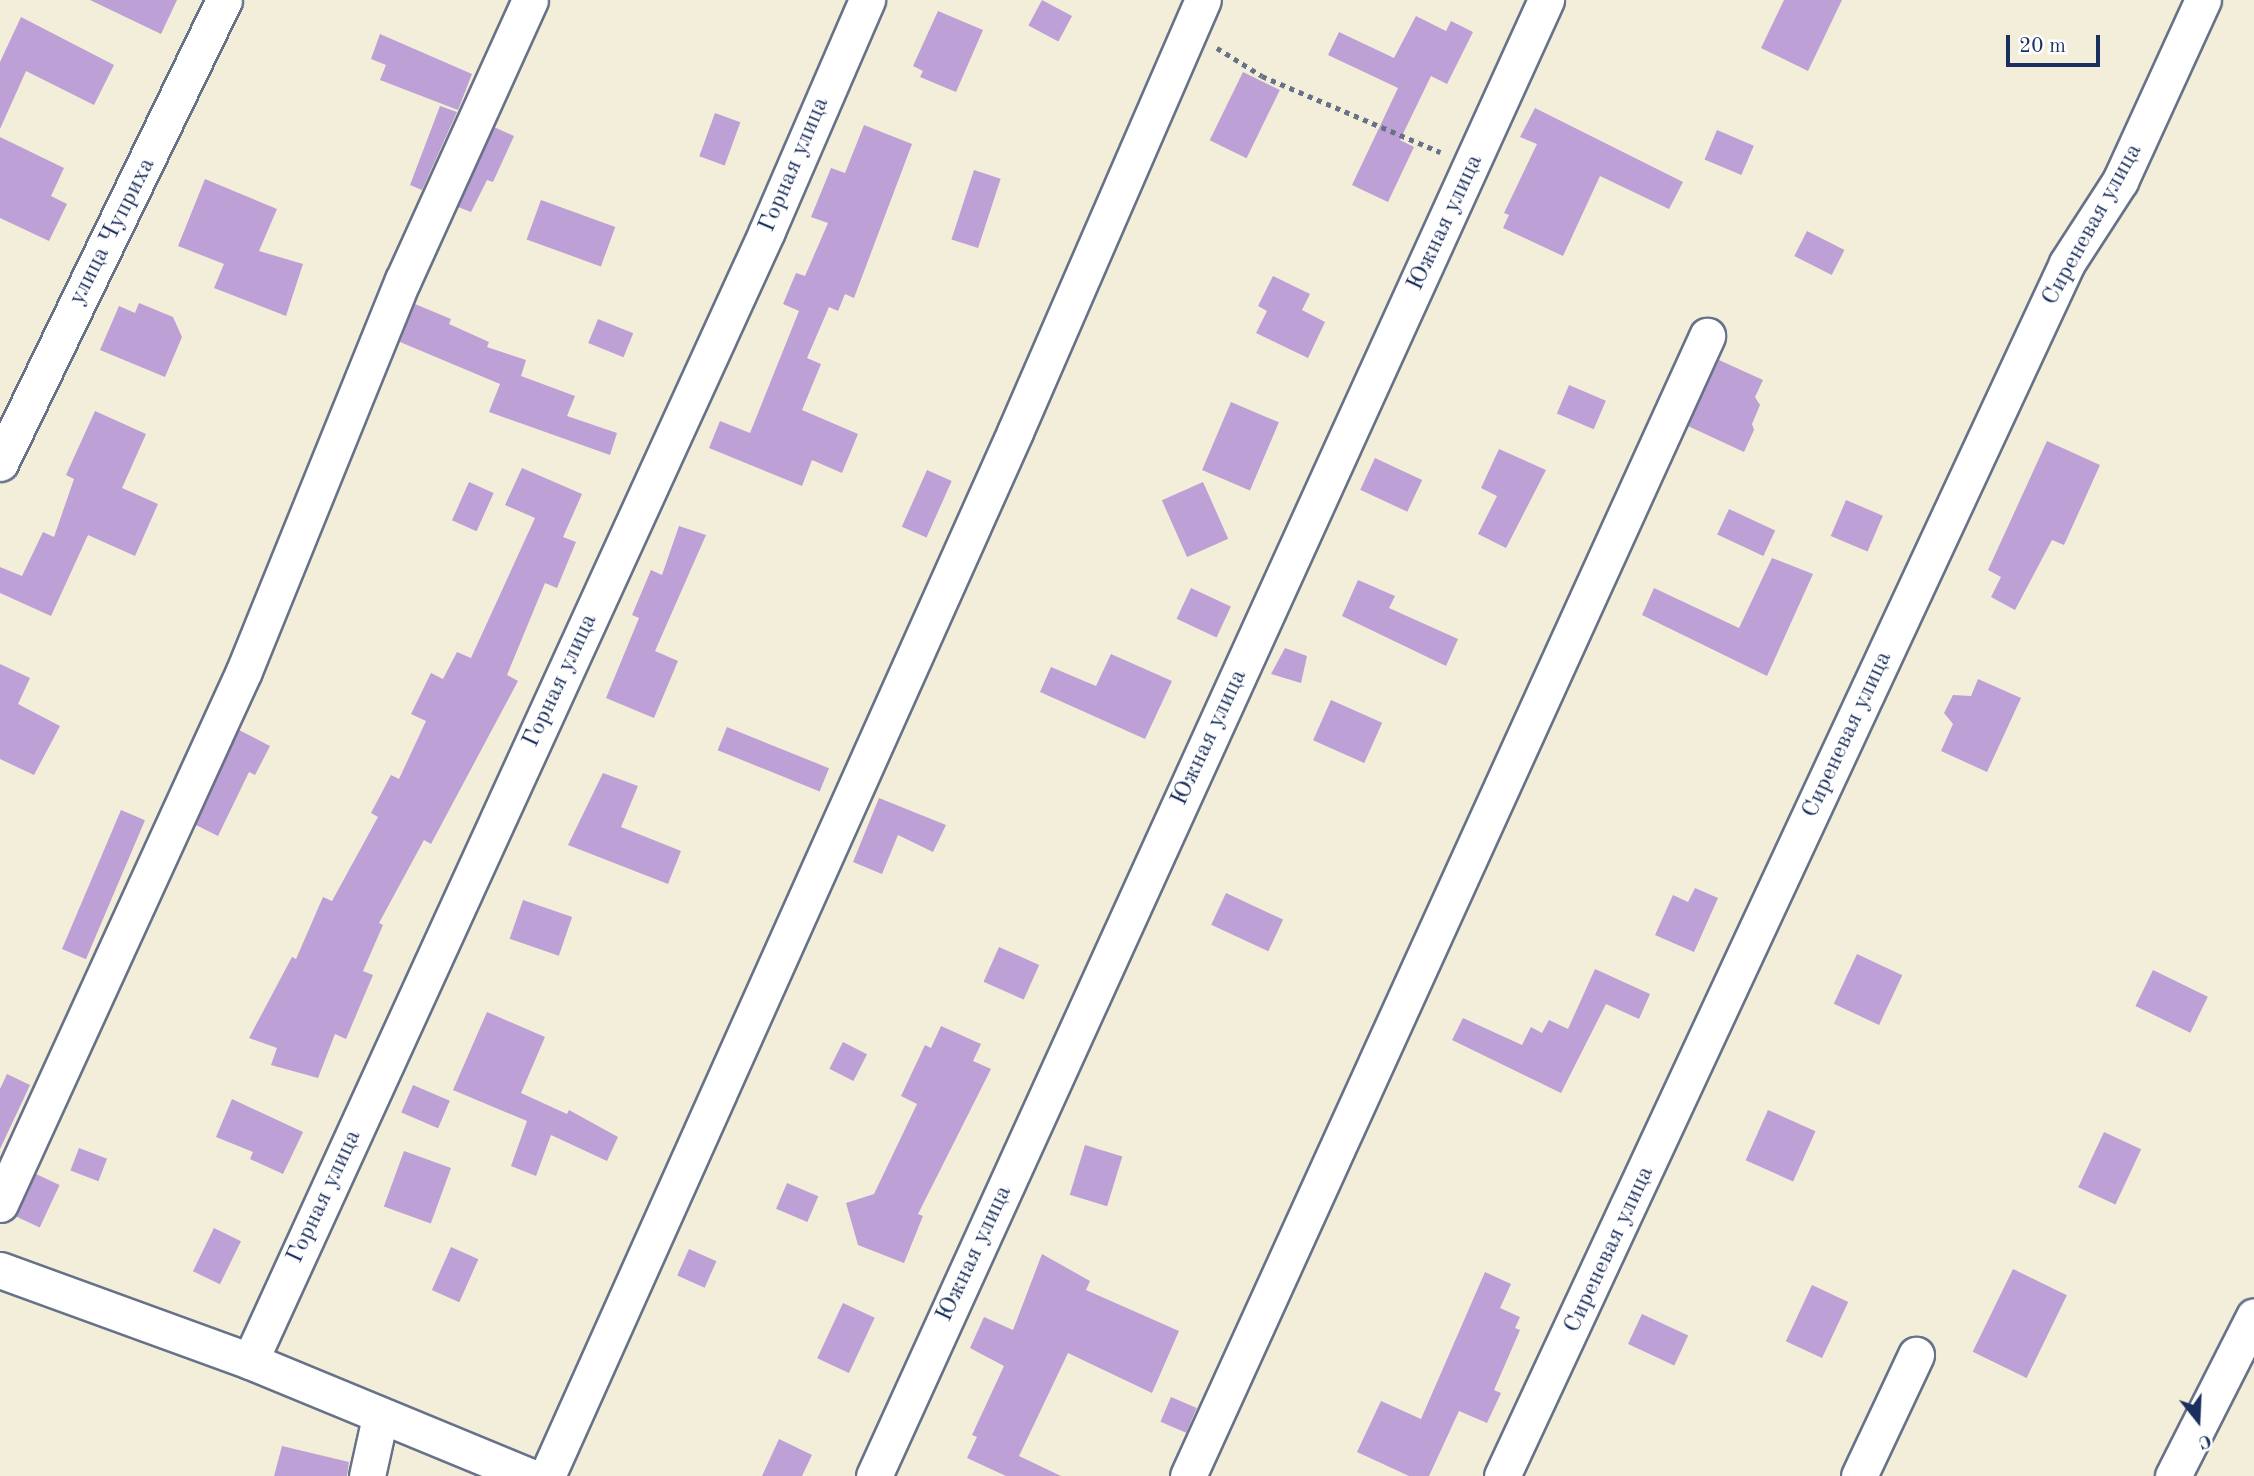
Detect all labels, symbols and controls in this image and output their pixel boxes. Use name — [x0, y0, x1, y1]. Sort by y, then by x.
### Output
scale bar — [2009, 21, 2104, 65]
text: 20 m — [2019, 36, 2066, 57]
street label: Горная улица — [754, 93, 836, 237]
street label: Сиреневая улица — [2037, 139, 2149, 311]
street label: Южная улица — [1402, 150, 1490, 296]
street label: улица Чуприха — [64, 154, 162, 310]
street label: Горная улица — [518, 610, 604, 752]
street label: Сиреневая улица — [1797, 647, 1899, 823]
street label: Южная улица — [1166, 665, 1254, 811]
street label: Горная улица — [282, 1126, 368, 1268]
street label: Сиреневая улица — [1559, 1162, 1661, 1338]
street label: Южная улица — [931, 1181, 1019, 1327]
north arrow — [2163, 1385, 2233, 1455]
text: С — [2196, 1429, 2214, 1451]

